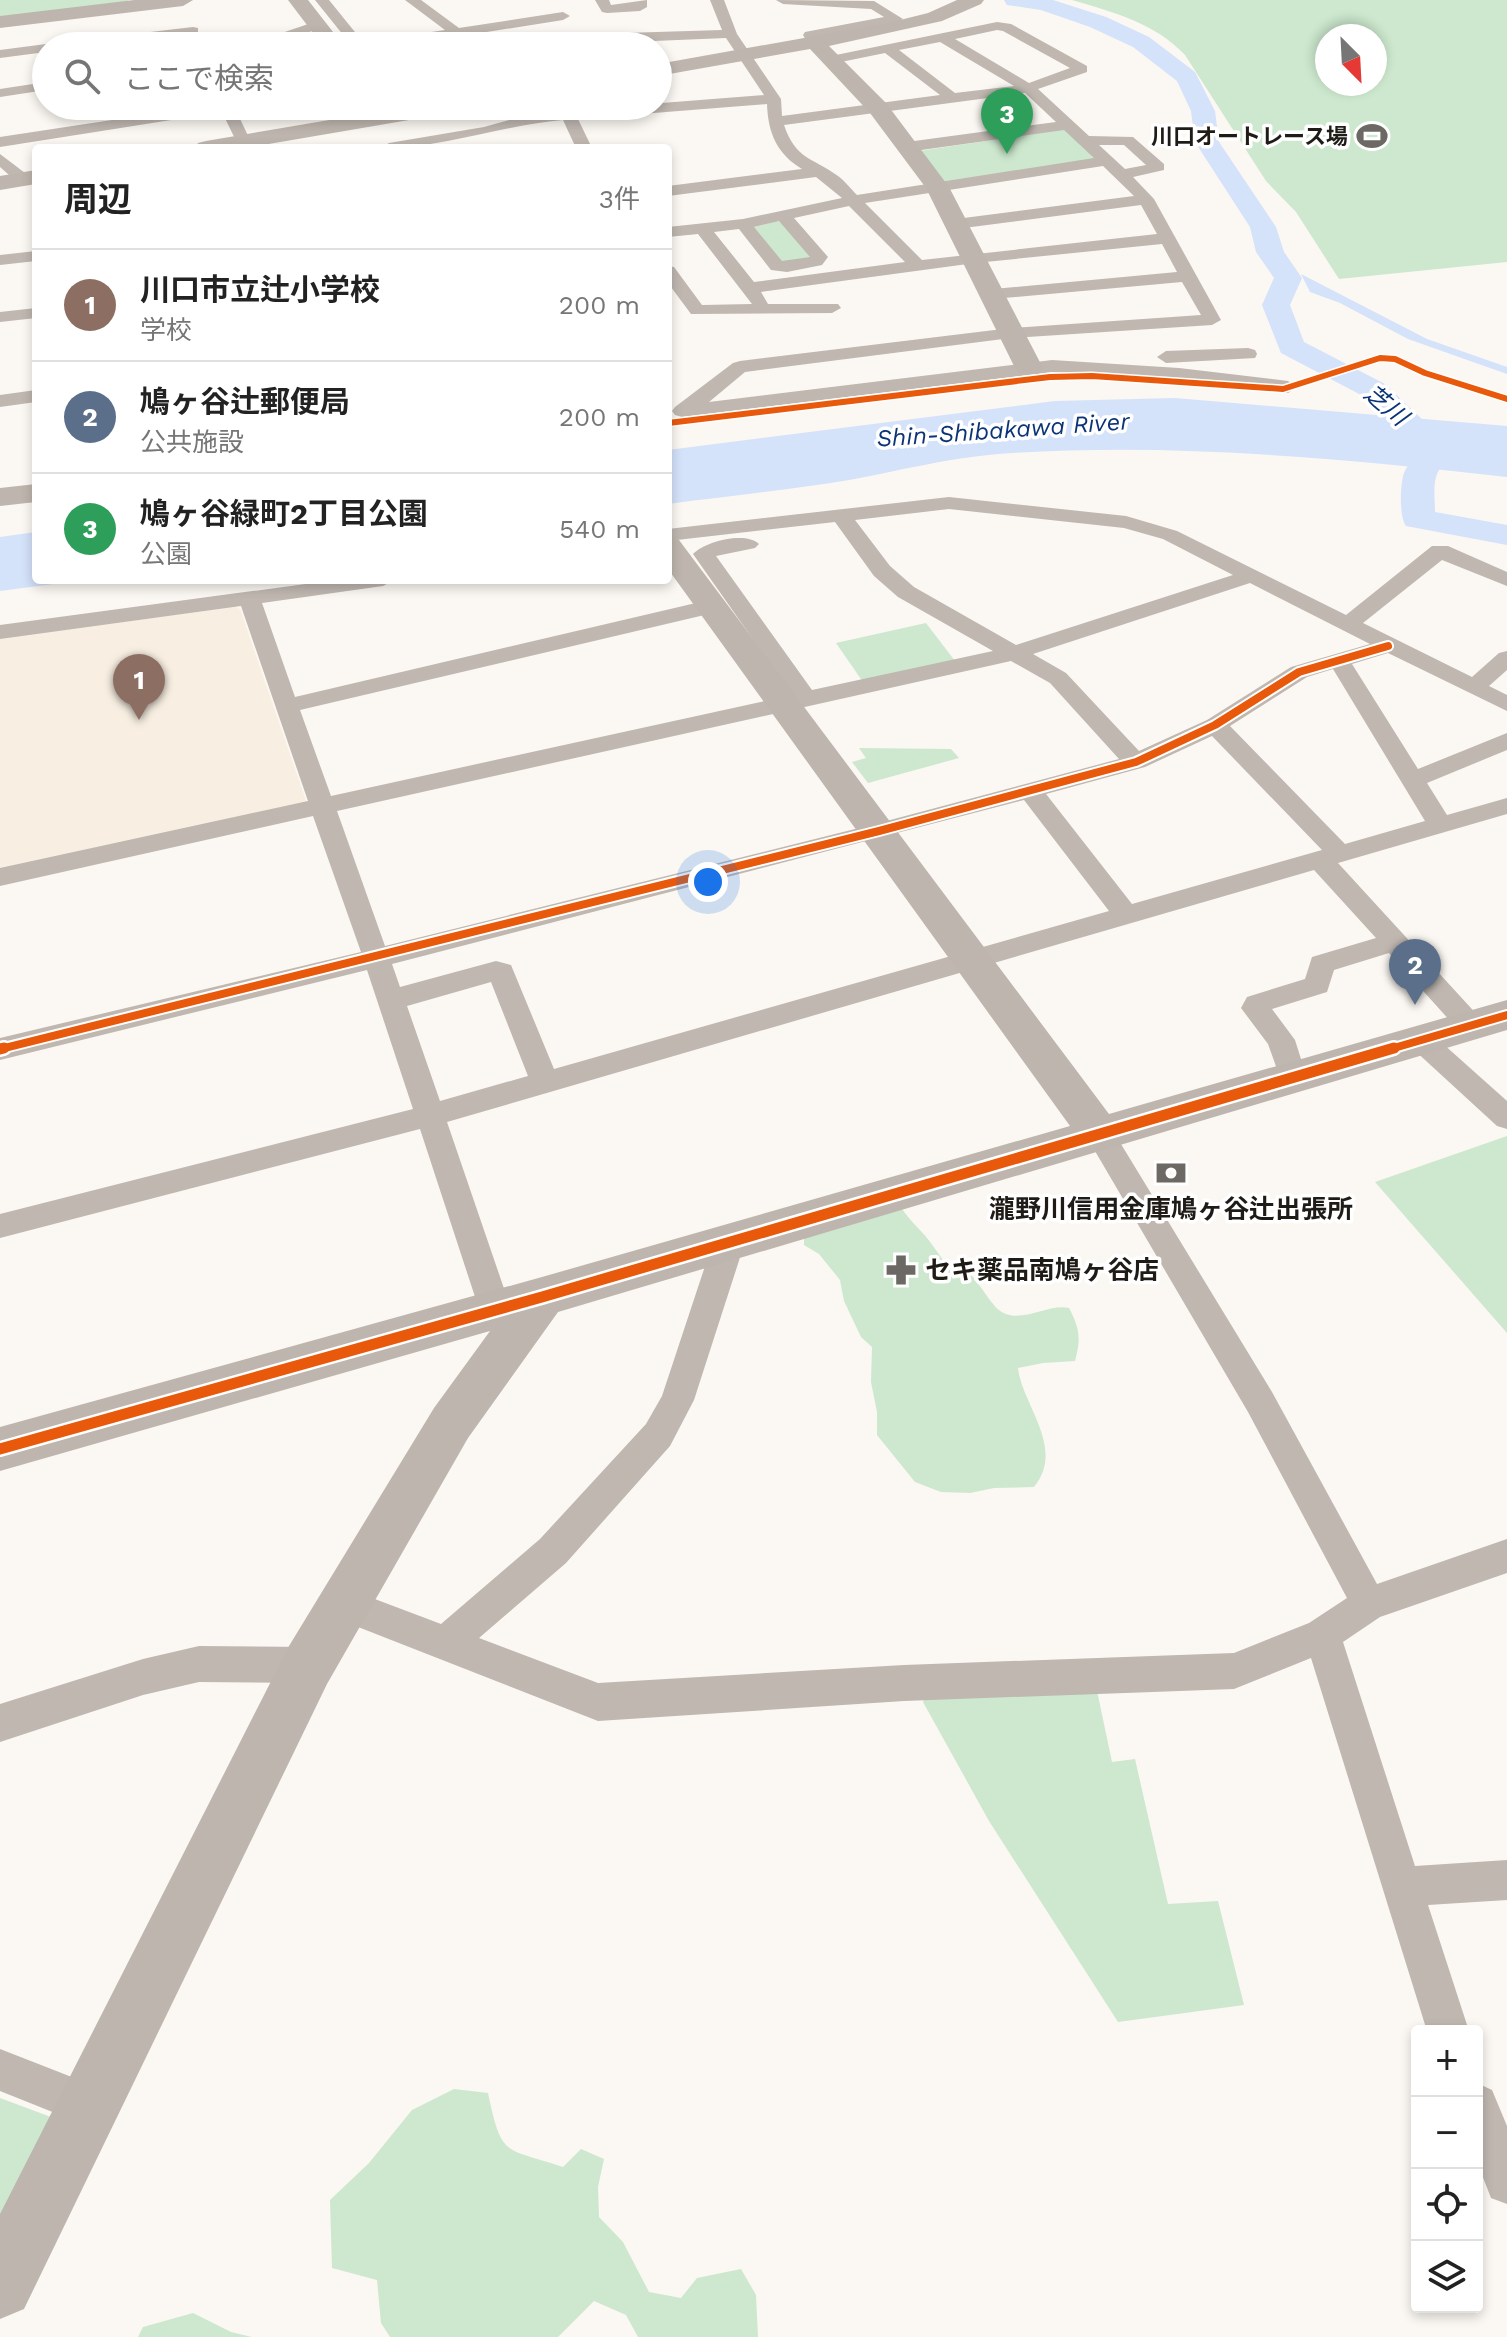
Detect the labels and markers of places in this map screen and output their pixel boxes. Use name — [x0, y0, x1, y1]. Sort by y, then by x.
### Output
pin: 3 — [981, 88, 1033, 154]
sports icon: 川口オートレース場 — [1355, 119, 1389, 153]
place label: 川口オートレース場 — [1151, 124, 1348, 149]
pin: 1 — [113, 654, 165, 720]
pin: 2 — [1389, 939, 1441, 1005]
bank icon: 瀧野川信用金庫鳩ヶ谷辻出張所 — [1154, 1156, 1188, 1190]
place label: 瀧野川信用金庫鳩ヶ谷辻出張所 — [989, 1194, 1353, 1224]
pharmacy icon: セキ薬品南鳩ヶ谷店 — [884, 1253, 918, 1287]
place label: セキ薬品南鳩ヶ谷店 — [925, 1255, 1159, 1285]

